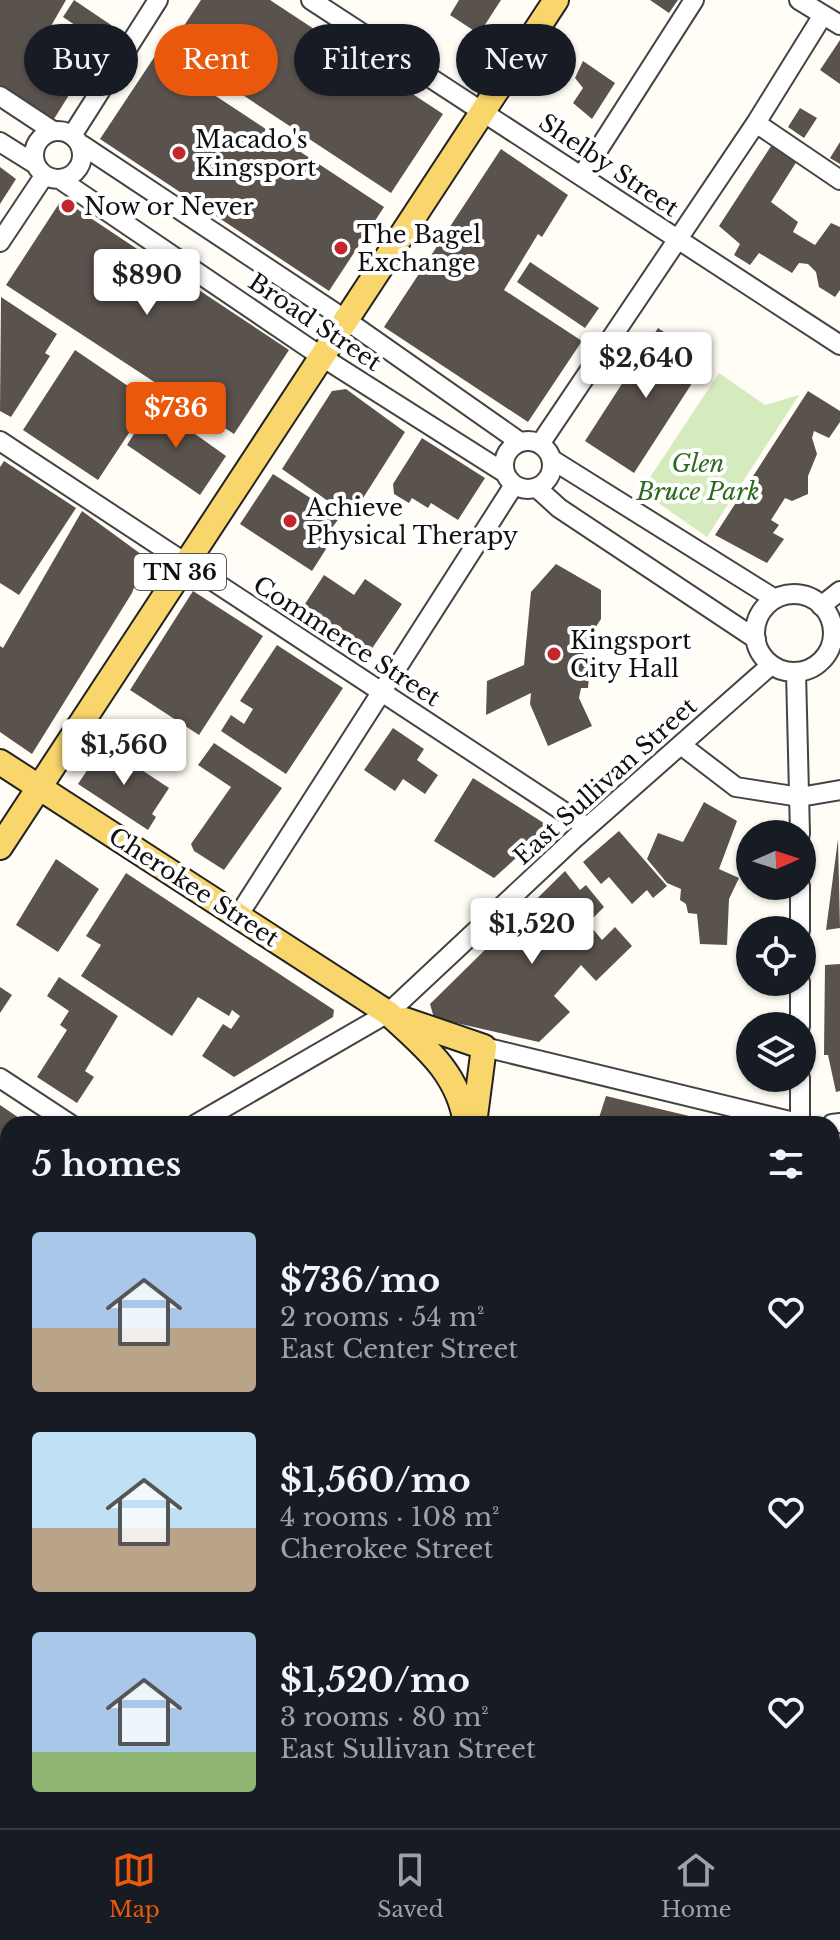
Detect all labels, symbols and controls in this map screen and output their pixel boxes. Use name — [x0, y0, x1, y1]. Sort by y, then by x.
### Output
chip: Buy — [24, 24, 138, 96]
chip: Rent — [154, 24, 278, 96]
chip: Filters — [294, 24, 440, 96]
chip: New — [456, 24, 576, 96]
street label: Shelby Street — [534, 108, 684, 222]
place label: Macado's Kingsport — [195, 125, 316, 182]
marker: Macado's Kingsport — [170, 144, 188, 162]
place label: Now or Never — [84, 192, 254, 221]
marker: Now or Never — [59, 197, 77, 215]
place label: The Bagel Exchange — [357, 220, 481, 277]
marker: The Bagel Exchange — [332, 239, 350, 257]
pin: $890 — [100, 249, 194, 317]
text: $890 — [112, 259, 182, 291]
street label: Broad Street — [243, 267, 387, 377]
pin: $2,640 — [581, 332, 711, 400]
text: $2,640 — [599, 342, 693, 374]
pin: $736 — [129, 382, 223, 450]
text: $736 — [144, 392, 208, 424]
park label: Glen Bruce Park — [636, 449, 759, 506]
place label: Achieve Physical Therapy — [305, 493, 519, 550]
marker: Achieve Physical Therapy — [281, 512, 299, 530]
road number: TN 36 — [134, 554, 226, 590]
street label: Commerce Street — [248, 570, 446, 712]
place label: Kingsport City Hall — [570, 626, 691, 683]
marker: Kingsport City Hall — [545, 645, 563, 663]
street label: East Sullivan Street — [508, 691, 702, 871]
pin: $1,560 — [59, 719, 189, 787]
text: $1,560 — [80, 729, 168, 761]
north arrow — [736, 820, 816, 900]
map controls — [736, 820, 816, 1092]
street label: Cherokee Street — [104, 821, 284, 953]
pin: $1,520 — [467, 898, 597, 966]
text: $1,520 — [489, 908, 575, 940]
button: locate — [736, 916, 816, 996]
button: layers — [736, 1012, 816, 1092]
icon: filters — [764, 1142, 808, 1186]
text: 5 homes — [32, 1143, 181, 1185]
text: $736/mo — [280, 1259, 440, 1301]
icon: home — [96, 1264, 192, 1360]
icon: heart — [764, 1290, 808, 1334]
text: 2 rooms · 54 m² — [280, 1301, 484, 1333]
text: East Center Street — [280, 1333, 518, 1365]
text: $1,560/mo — [280, 1459, 471, 1501]
icon: home — [96, 1464, 192, 1560]
icon: heart — [764, 1490, 808, 1534]
text: 4 rooms · 108 m² — [280, 1501, 500, 1533]
text: Cherokee Street — [280, 1533, 493, 1565]
text: $1,520/mo — [280, 1659, 470, 1701]
icon: home — [96, 1664, 192, 1760]
icon: heart — [764, 1690, 808, 1734]
text: 3 rooms · 80 m² — [280, 1701, 489, 1733]
text: East Sullivan Street — [280, 1733, 536, 1765]
tab: Map — [109, 1848, 160, 1923]
tab: Saved — [377, 1848, 444, 1923]
tab: Home — [661, 1848, 731, 1923]

